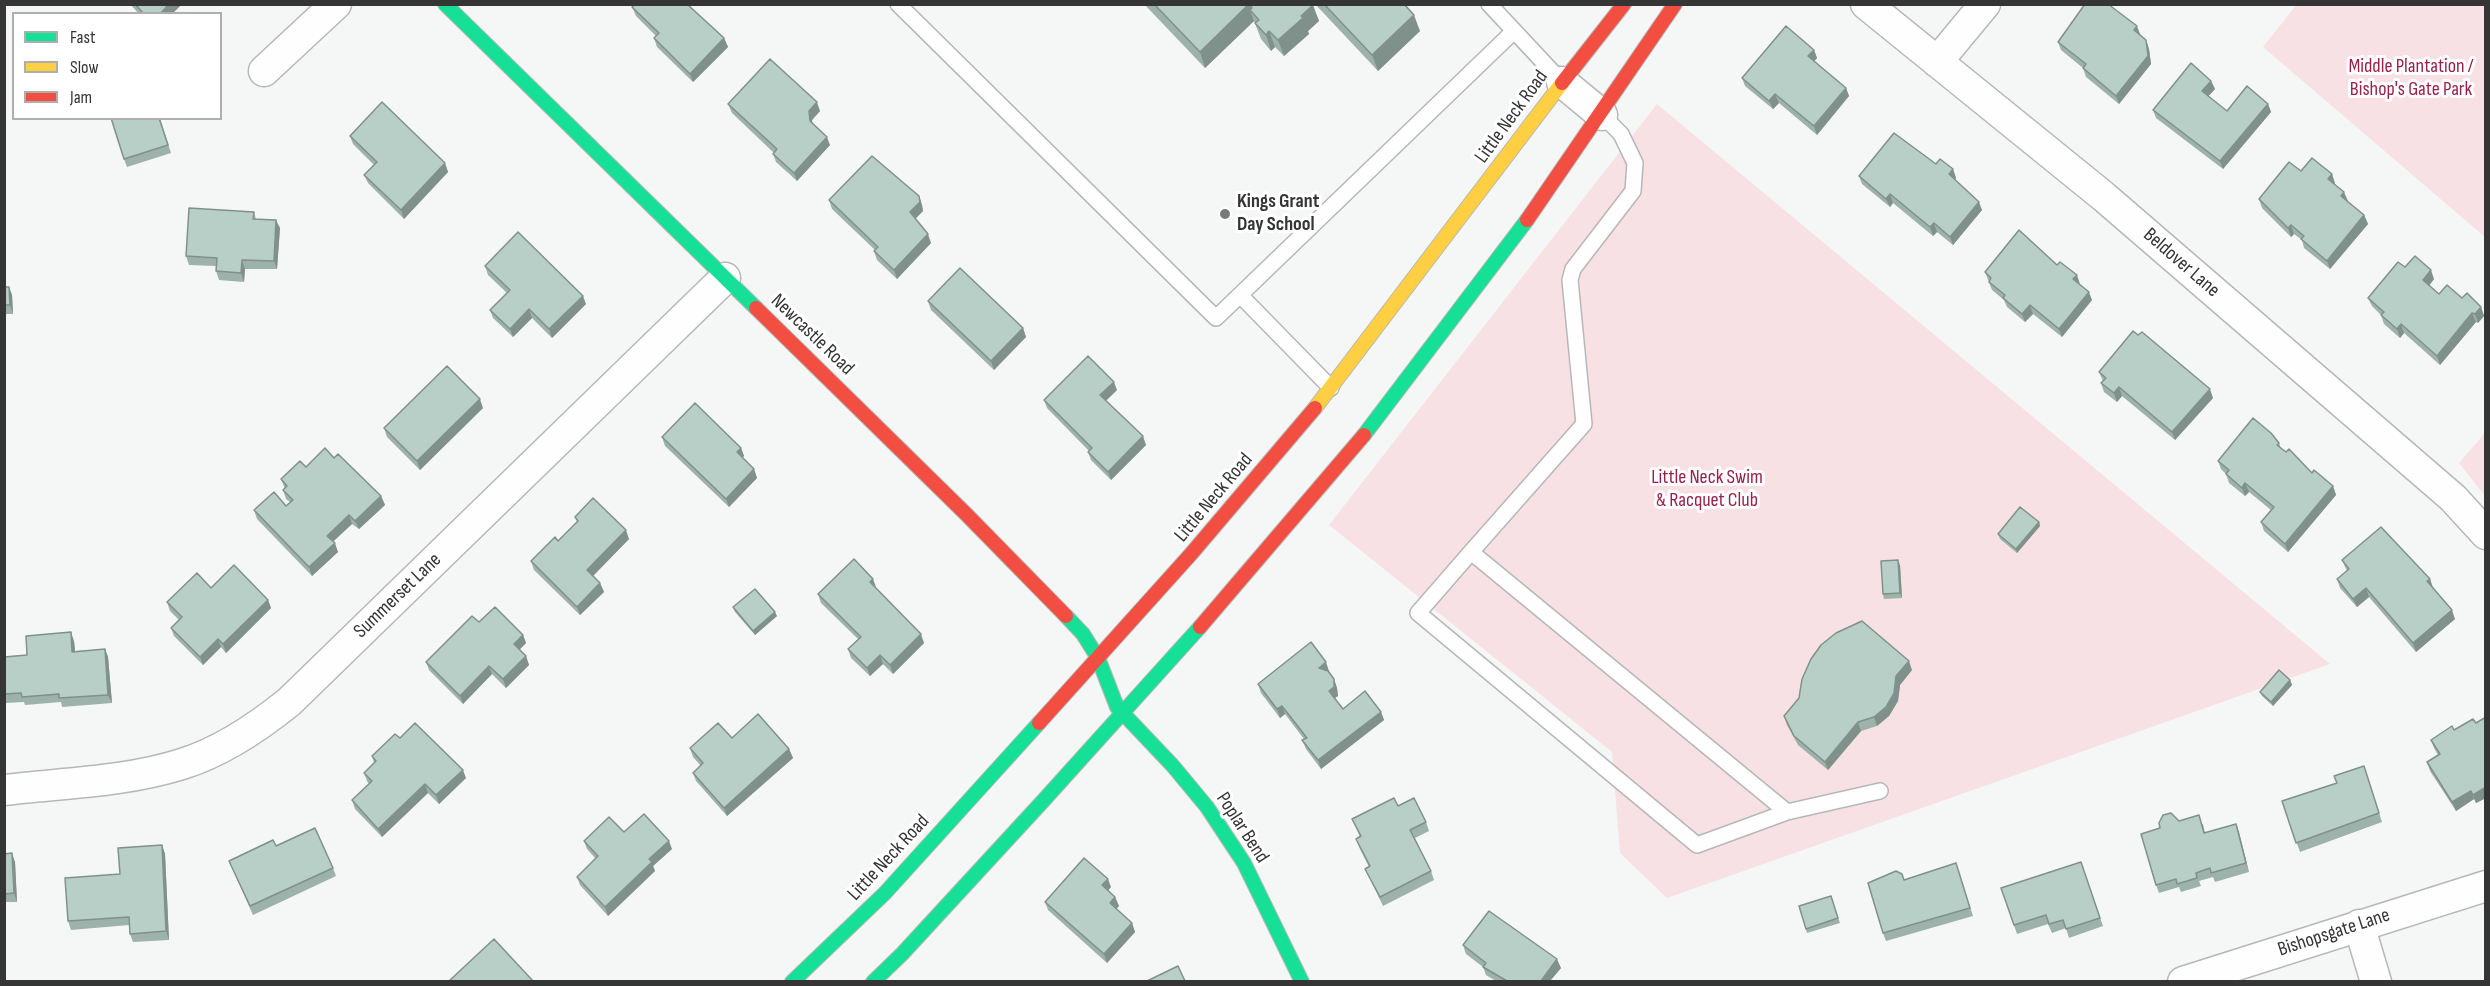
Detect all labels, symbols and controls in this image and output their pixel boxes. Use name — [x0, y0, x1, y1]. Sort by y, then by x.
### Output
legend — [12, 12, 222, 120]
text: Fast — [70, 27, 95, 48]
park label: Middle Plantation / Bishop's Gate Park — [2348, 55, 2474, 102]
text: Slow — [70, 57, 99, 78]
street label: Little Neck Road — [1470, 66, 1554, 168]
text: Jam — [70, 87, 92, 108]
place label: Kings Grant Day School — [1237, 190, 1319, 237]
marker: Kings Grant Day School — [1218, 207, 1232, 221]
street label: Beldover Lane — [2138, 223, 2224, 303]
street label: Newcastle Road — [765, 289, 859, 381]
street label: Little Neck Road — [1170, 449, 1258, 547]
park label: Little Neck Swim & Racquet Club — [1651, 466, 1763, 513]
street label: Summerset Lane — [349, 548, 447, 644]
street label: Poplar Bend — [1210, 788, 1274, 868]
street label: Little Neck Road — [843, 810, 935, 906]
street label: Bishopsgate Lane — [2275, 904, 2393, 962]

